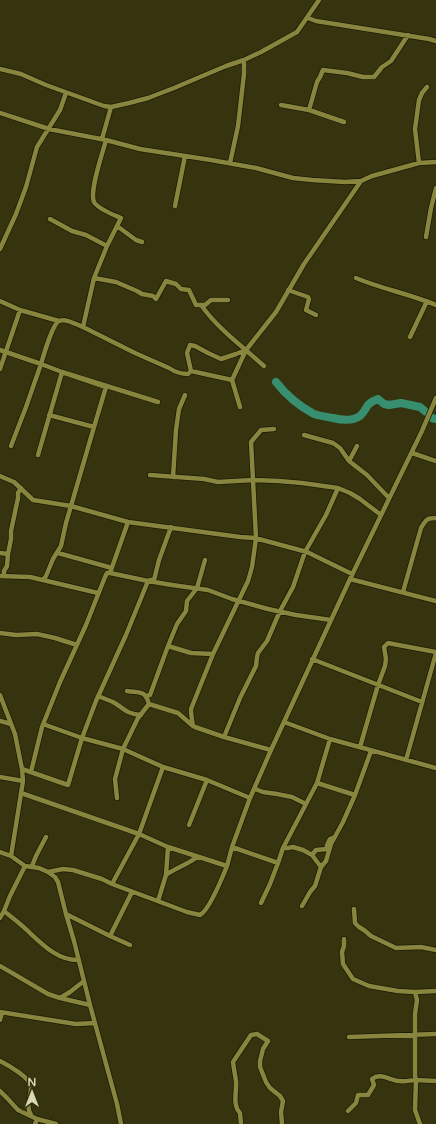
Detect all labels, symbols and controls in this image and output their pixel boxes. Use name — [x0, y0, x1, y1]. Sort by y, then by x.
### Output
north arrow — [12, 1072, 52, 1112]
text: N — [28, 1076, 36, 1089]

